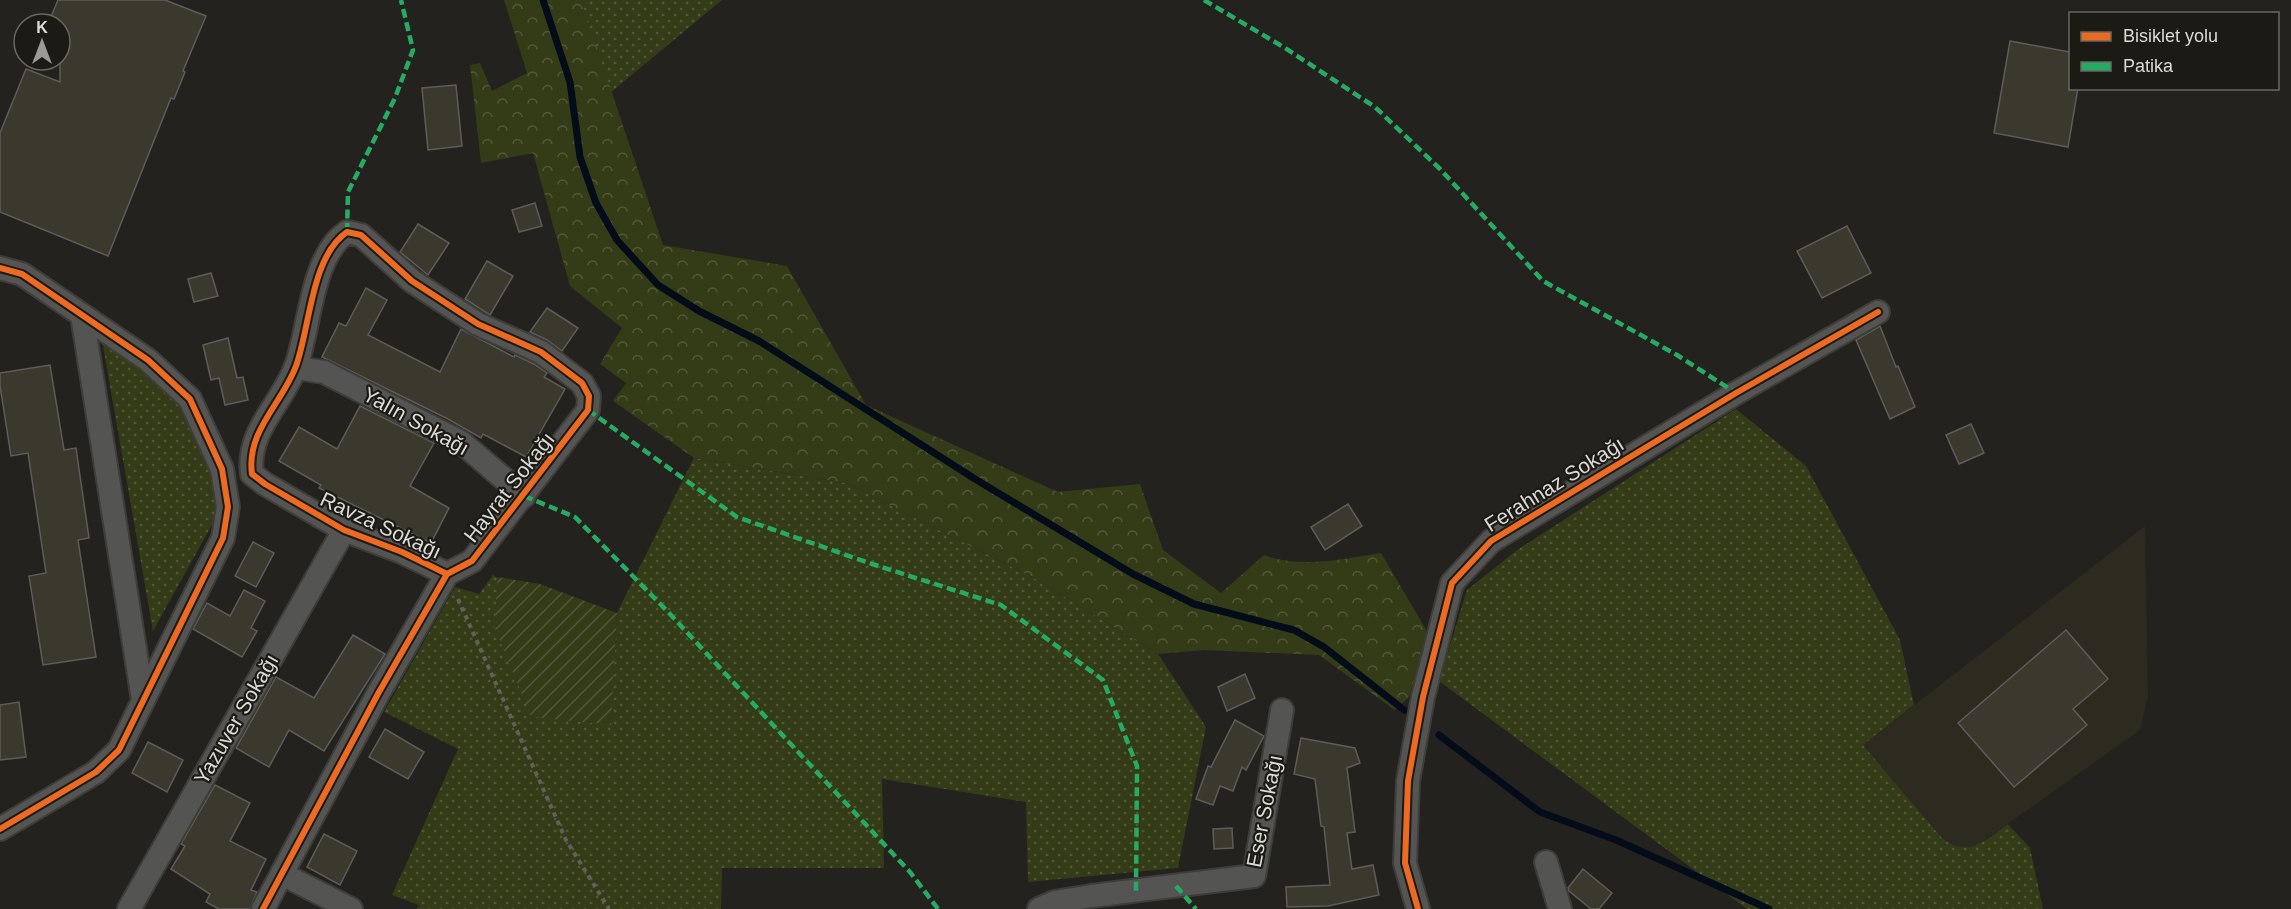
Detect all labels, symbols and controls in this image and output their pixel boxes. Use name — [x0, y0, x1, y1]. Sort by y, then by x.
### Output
north arrow — [12, 12, 72, 72]
legend — [2069, 12, 2279, 90]
text: K — [36, 19, 48, 36]
text: Bisiklet yolu — [2123, 26, 2218, 46]
text: Patika — [2123, 56, 2174, 76]
street label: Yalın Sokağı — [359, 382, 473, 460]
street label: Hayrat Sokağı — [459, 427, 559, 547]
street label: Ferahnaz Sokağı — [1480, 432, 1628, 536]
street label: Ravza Sokağı — [317, 487, 445, 563]
street label: Yazuver Sokağı — [189, 650, 283, 788]
street label: Eser Sokağı — [1242, 753, 1286, 869]

